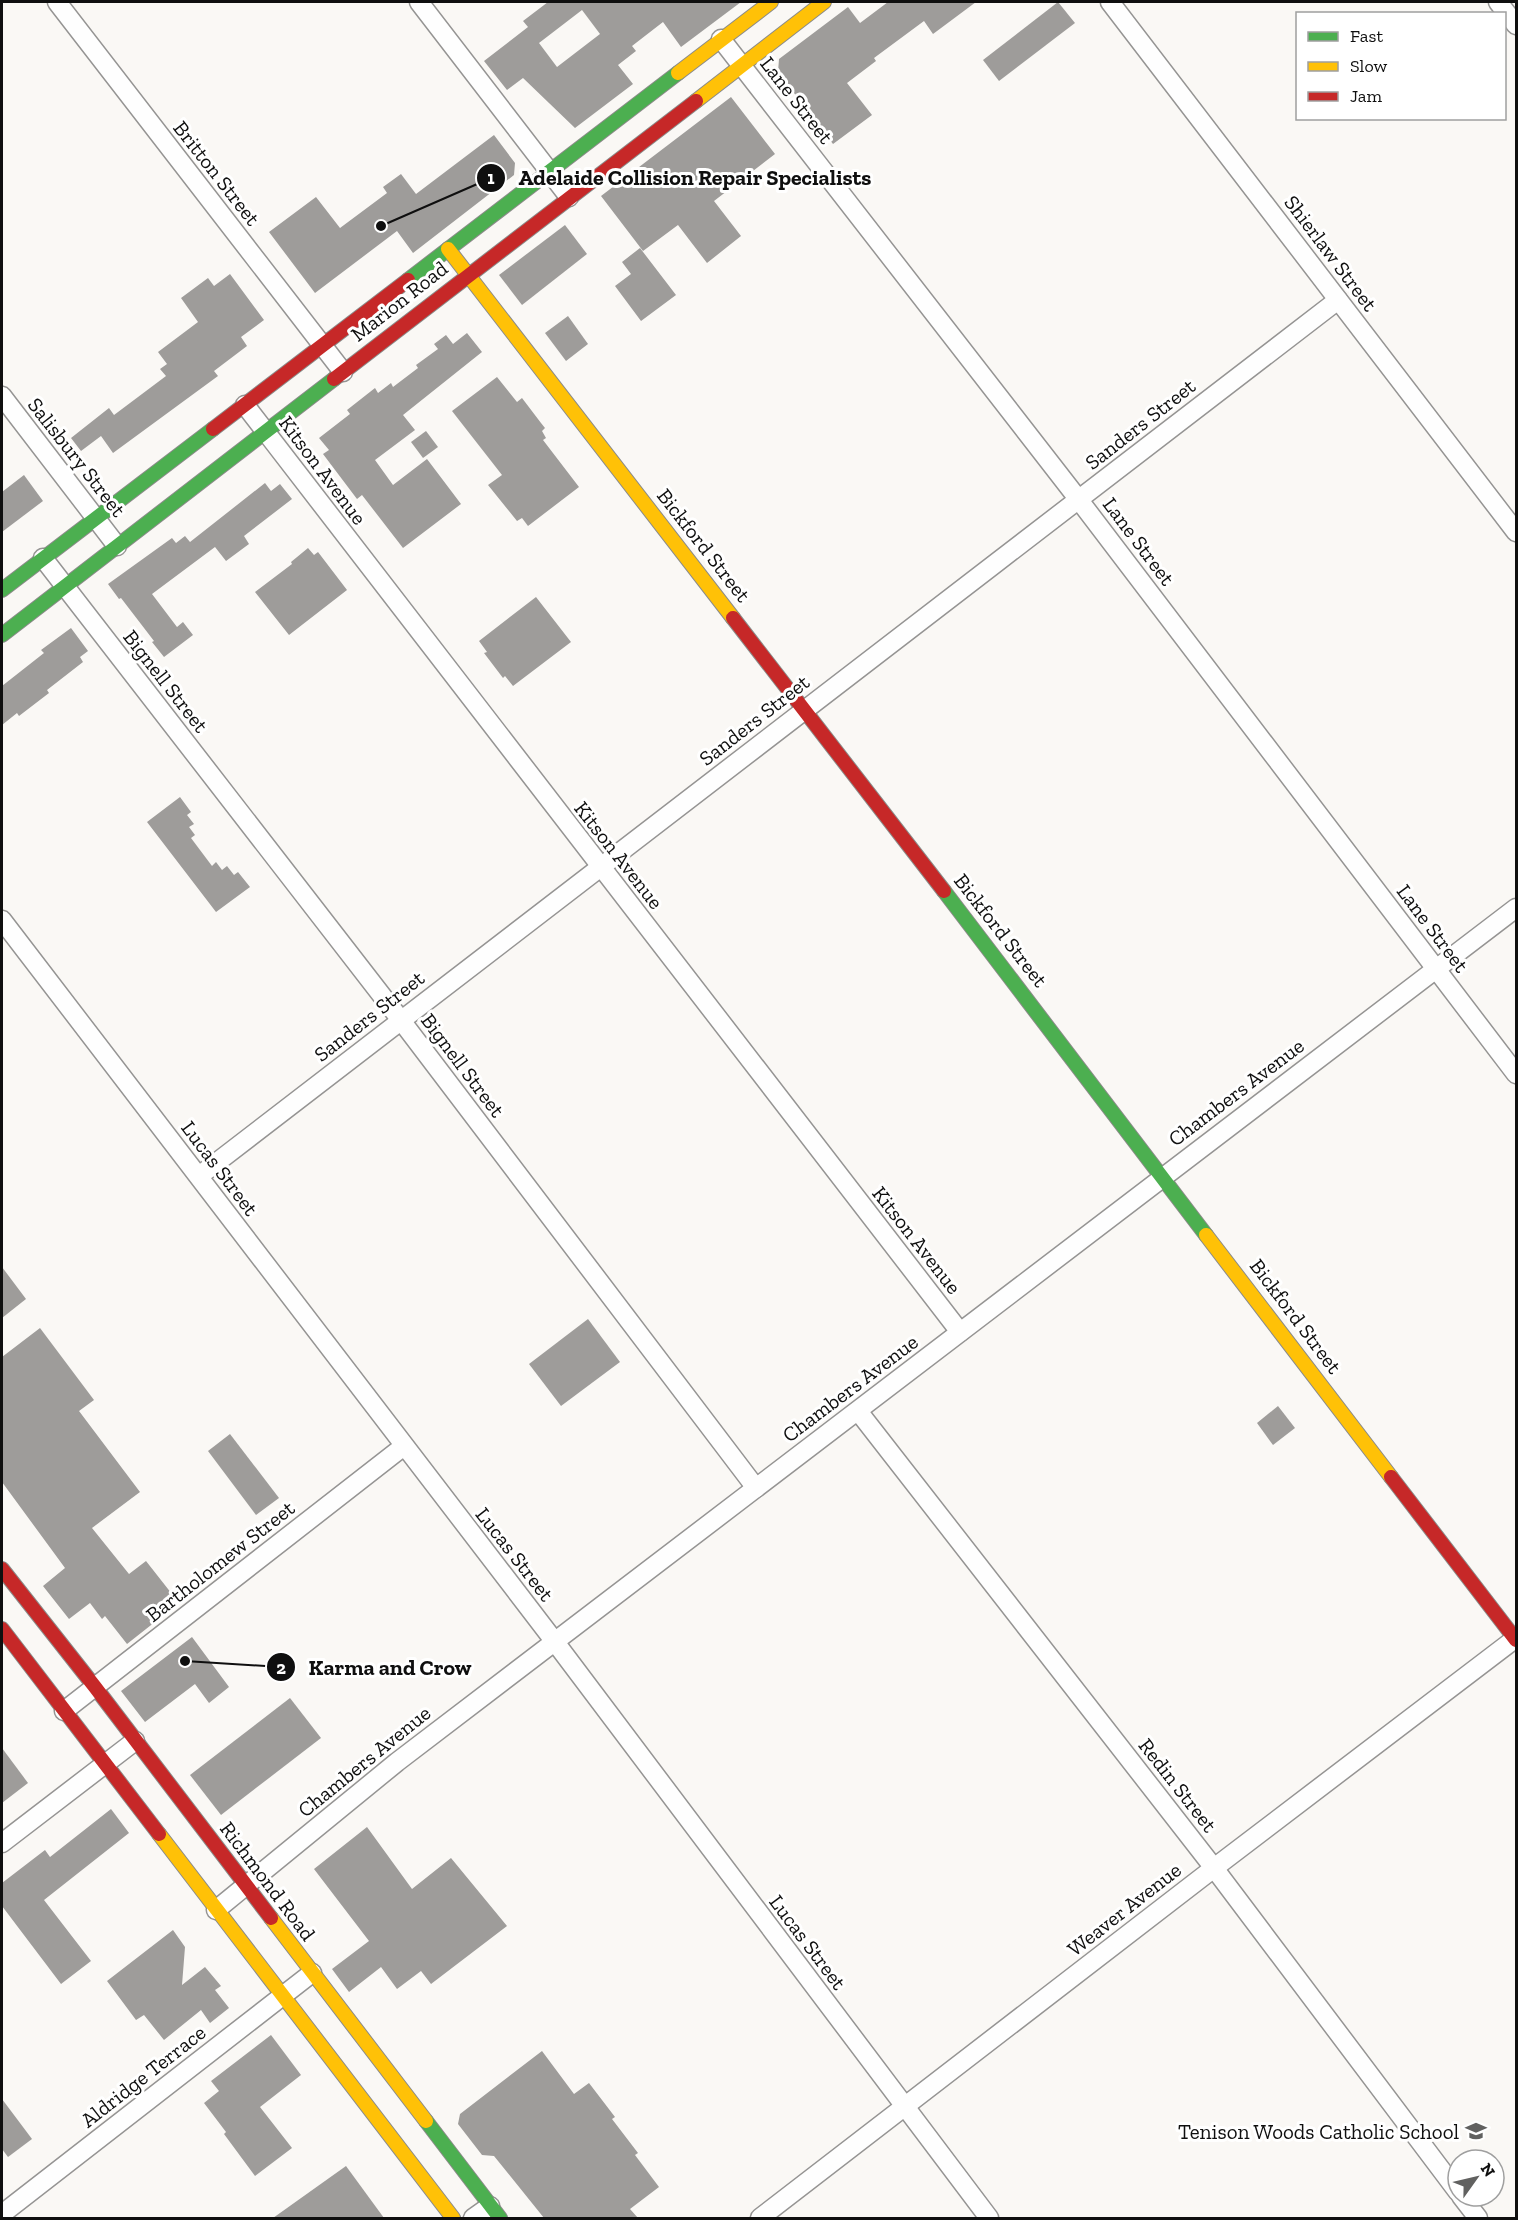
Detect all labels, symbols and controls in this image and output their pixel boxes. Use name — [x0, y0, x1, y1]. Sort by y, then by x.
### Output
legend — [1296, 12, 1506, 120]
text: Fast — [1350, 25, 1383, 47]
street label: Lane Street — [755, 51, 839, 149]
text: Slow — [1350, 55, 1387, 77]
text: Jam — [1350, 85, 1382, 107]
street label: Britton Street — [168, 116, 266, 230]
callout: Adelaide Collision Repair Specialists — [476, 158, 884, 198]
text: Adelaide Collision Repair Specialists — [519, 164, 871, 191]
text: 1 — [487, 167, 495, 189]
street label: Shierlaw Street — [1279, 190, 1383, 316]
street label: Marion Road — [346, 255, 453, 347]
street label: Sanders Street — [1080, 373, 1200, 475]
street label: Salisbury Street — [23, 393, 131, 522]
street label: Kitson Avenue — [274, 411, 372, 529]
street label: Bickford Street — [652, 483, 756, 607]
street label: Lane Street — [1098, 492, 1180, 590]
street label: Bignell Street — [118, 625, 214, 737]
street label: Sanders Street — [694, 669, 814, 771]
street label: Kitson Avenue — [569, 796, 669, 914]
street label: Bickford Street — [949, 868, 1053, 992]
street label: Lane Street — [1392, 879, 1474, 977]
street label: Sanders Street — [309, 965, 429, 1067]
street label: Bignell Street — [416, 1008, 510, 1122]
street label: Chambers Avenue — [1163, 1033, 1309, 1151]
street label: Lucas Street — [176, 1116, 264, 1220]
street label: Kitson Avenue — [867, 1181, 967, 1299]
street label: Bickford Street — [1245, 1254, 1347, 1378]
street label: Chambers Avenue — [777, 1329, 923, 1447]
street label: Bartholomew Street — [141, 1495, 300, 1627]
street label: Lucas Street — [471, 1502, 560, 1606]
callout: Karma and Crow — [266, 1647, 483, 1687]
text: Karma and Crow — [309, 1654, 472, 1681]
text: 2 — [276, 1657, 286, 1679]
street label: Chambers Avenue — [293, 1700, 435, 1822]
street label: Redin Street — [1134, 1733, 1222, 1837]
street label: Richmond Road — [215, 1816, 321, 1946]
street label: Weaver Avenue — [1062, 1857, 1186, 1961]
street label: Lucas Street — [764, 1890, 852, 1994]
street label: Aldridge Terrace — [76, 2019, 211, 2133]
place label: Tenison Woods Catholic School — [1178, 2119, 1459, 2144]
school or university icon: Tenison Woods Catholic School — [1464, 2119, 1488, 2143]
north arrow — [1446, 2148, 1506, 2208]
text: N — [1477, 2160, 1499, 2180]

